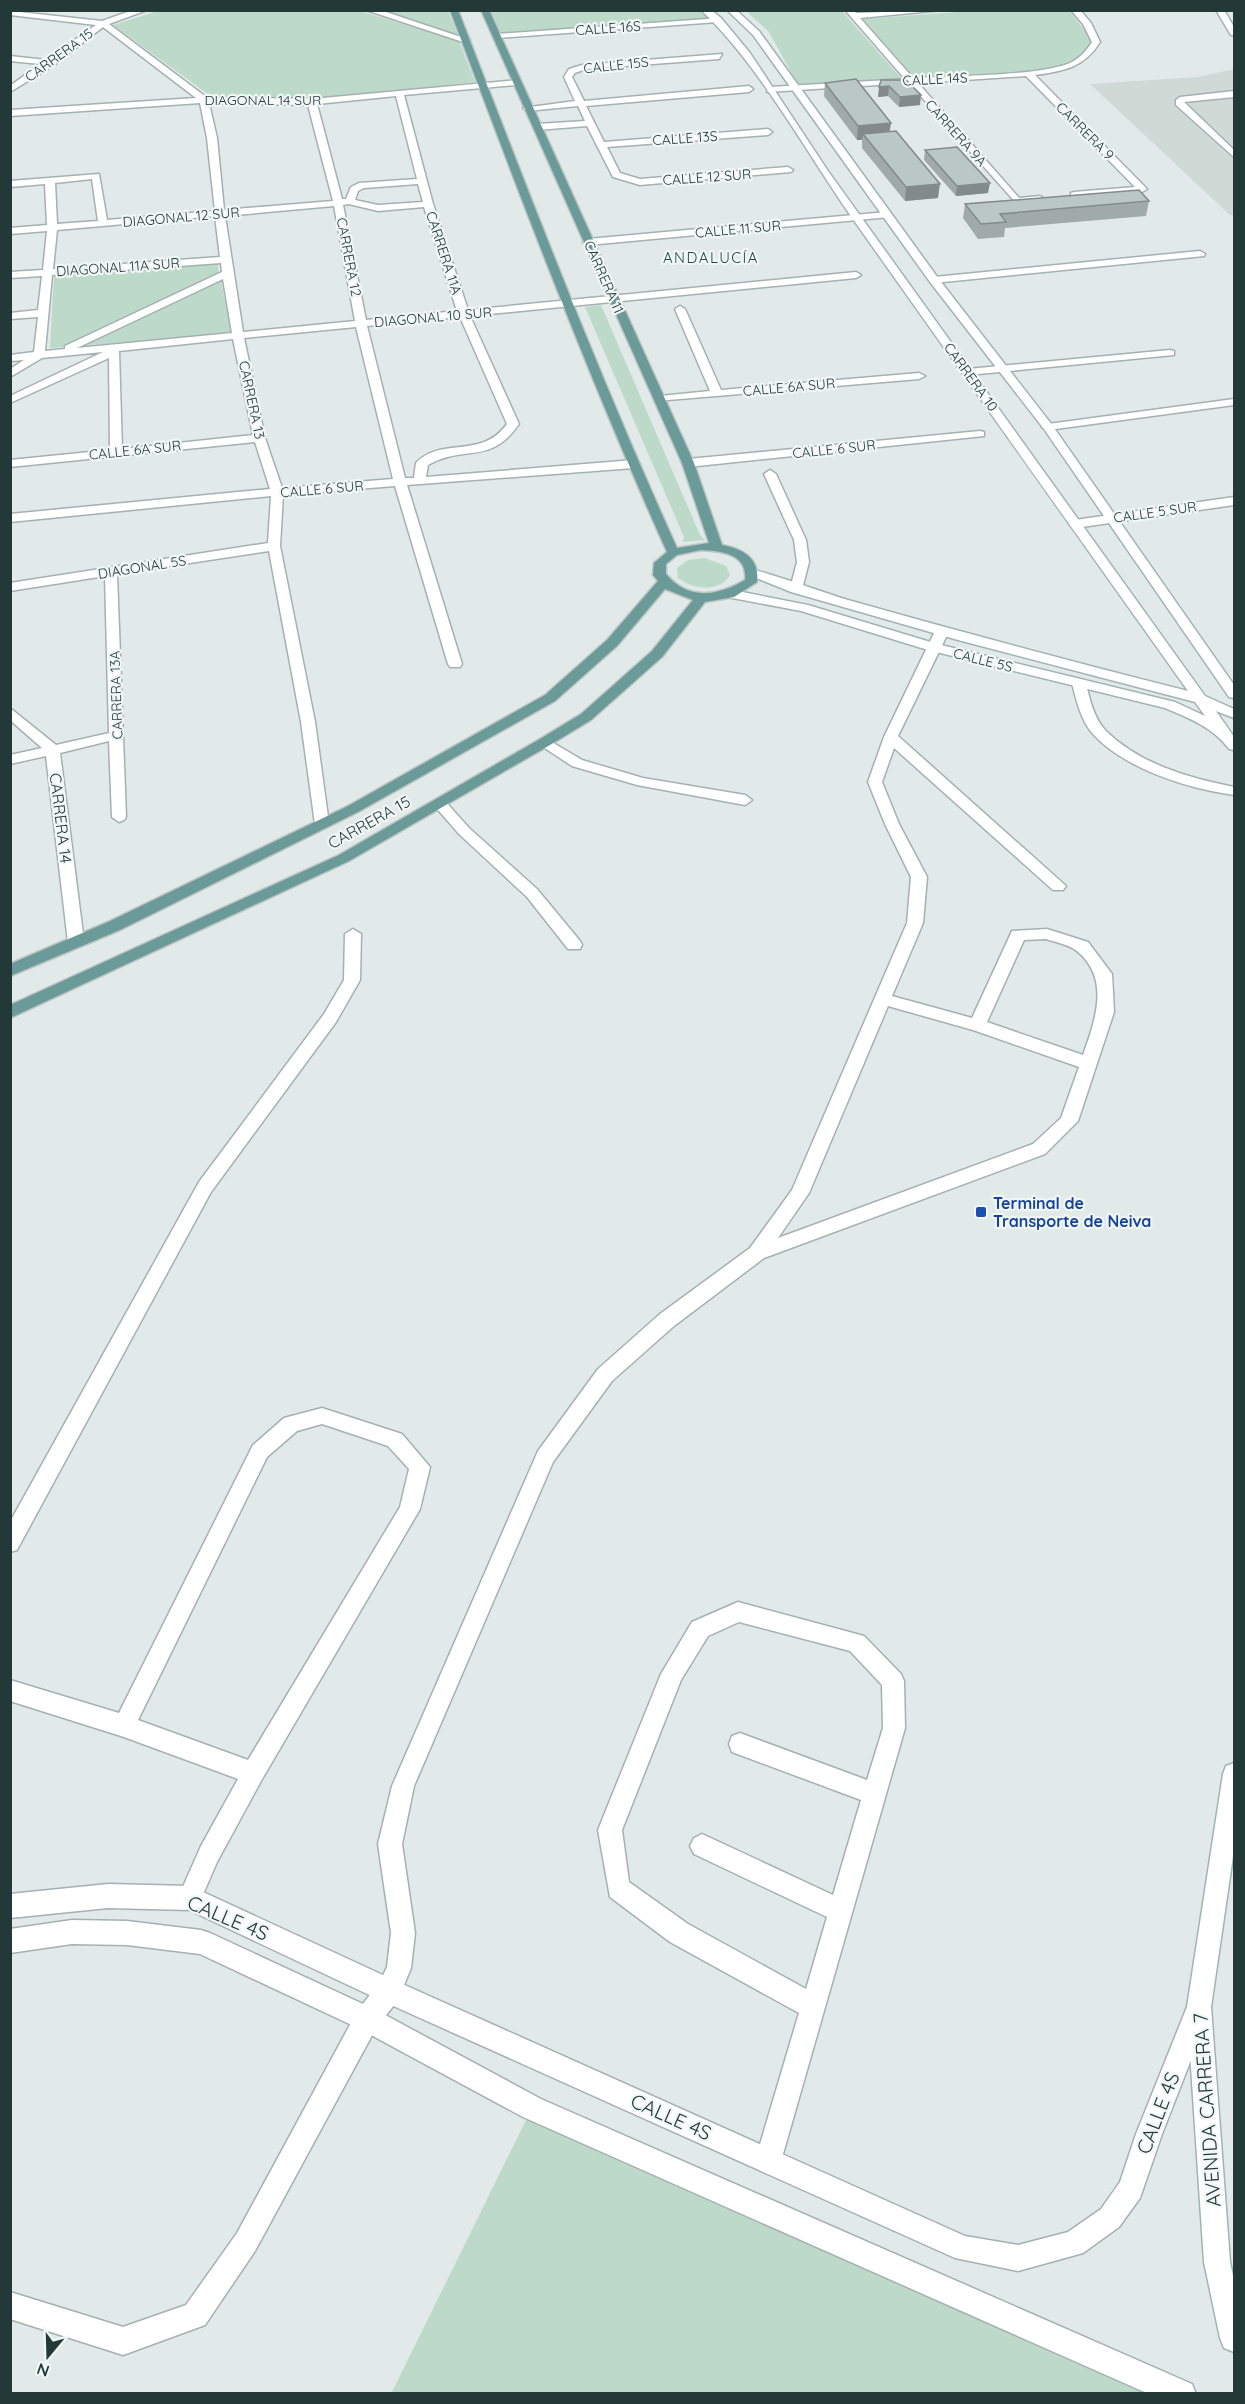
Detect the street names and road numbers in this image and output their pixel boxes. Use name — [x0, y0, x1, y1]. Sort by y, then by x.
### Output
street label: CALLE 16S — [575, 17, 641, 39]
street label: CARRERA 15 — [21, 24, 97, 86]
street label: CALLE 15S — [582, 53, 650, 77]
street label: CALLE 14S — [902, 68, 968, 90]
street label: DIAGONAL 14 SUR — [205, 91, 321, 109]
street label: CARRERA 9A — [921, 96, 991, 170]
street label: CARRERA 9 — [1052, 98, 1118, 164]
street label: CALLE 13S — [652, 127, 718, 149]
street label: CALLE 12 SUR — [662, 165, 752, 189]
street label: DIAGONAL 12 SUR — [122, 203, 240, 231]
street label: CARRERA 11A — [422, 209, 466, 297]
street label: CARRERA 12 — [333, 216, 366, 298]
street label: CALLE 11 SUR — [694, 216, 782, 242]
street label: CARRERA 11 — [580, 238, 628, 316]
street label: DIAGONAL 11A SUR — [56, 254, 180, 280]
street label: DIAGONAL 10 SUR — [373, 303, 493, 331]
street label: CARRERA 10 — [940, 339, 1002, 415]
street label: CARRERA 13 — [235, 359, 269, 441]
street label: CALLE 6A SUR — [742, 374, 836, 400]
street label: CALLE 6A SUR — [88, 436, 182, 464]
street label: CALLE 6 SUR — [792, 436, 876, 462]
street label: CALLE 6 SUR — [280, 476, 364, 502]
street label: CALLE 5 SUR — [1112, 497, 1198, 527]
street label: DIAGONAL 5S — [97, 551, 188, 583]
street label: CALLE 5S — [952, 644, 1015, 676]
street label: CARRERA 13A — [105, 650, 127, 740]
street label: CARRERA 14 — [46, 772, 76, 864]
street label: CARRERA 15 — [324, 791, 414, 853]
street label: CALLE 4S — [184, 1889, 273, 1946]
street label: AVENIDA CARRERA 7 — [1187, 2012, 1226, 2208]
street label: CALLE 4S — [1130, 2068, 1185, 2157]
street label: CALLE 4S — [627, 2088, 716, 2145]

